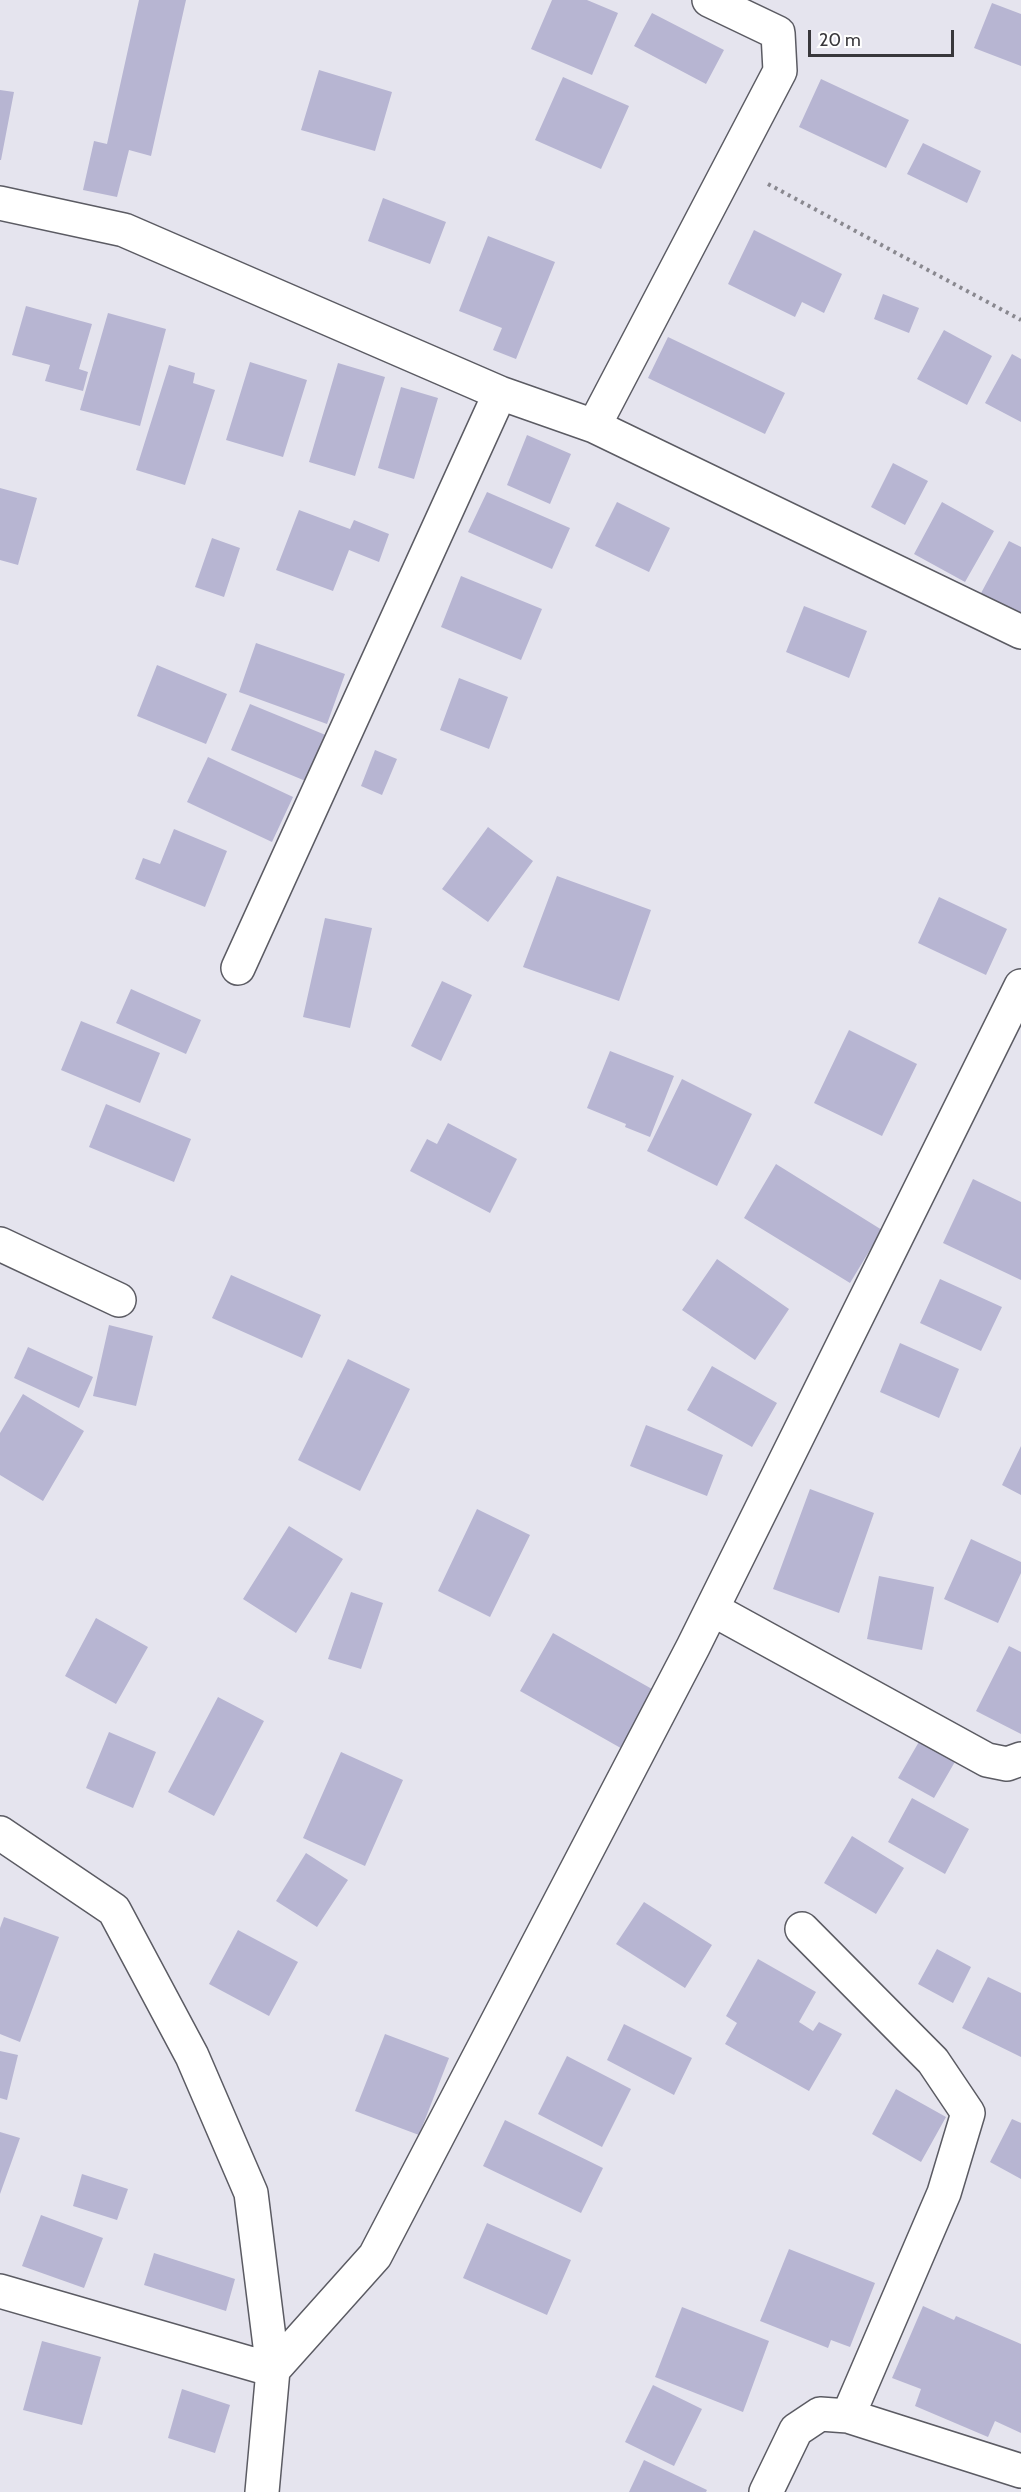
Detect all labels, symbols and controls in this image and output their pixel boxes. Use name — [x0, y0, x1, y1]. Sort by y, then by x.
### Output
scale bar — [811, 18, 956, 56]
text: 20 m — [819, 29, 861, 51]

